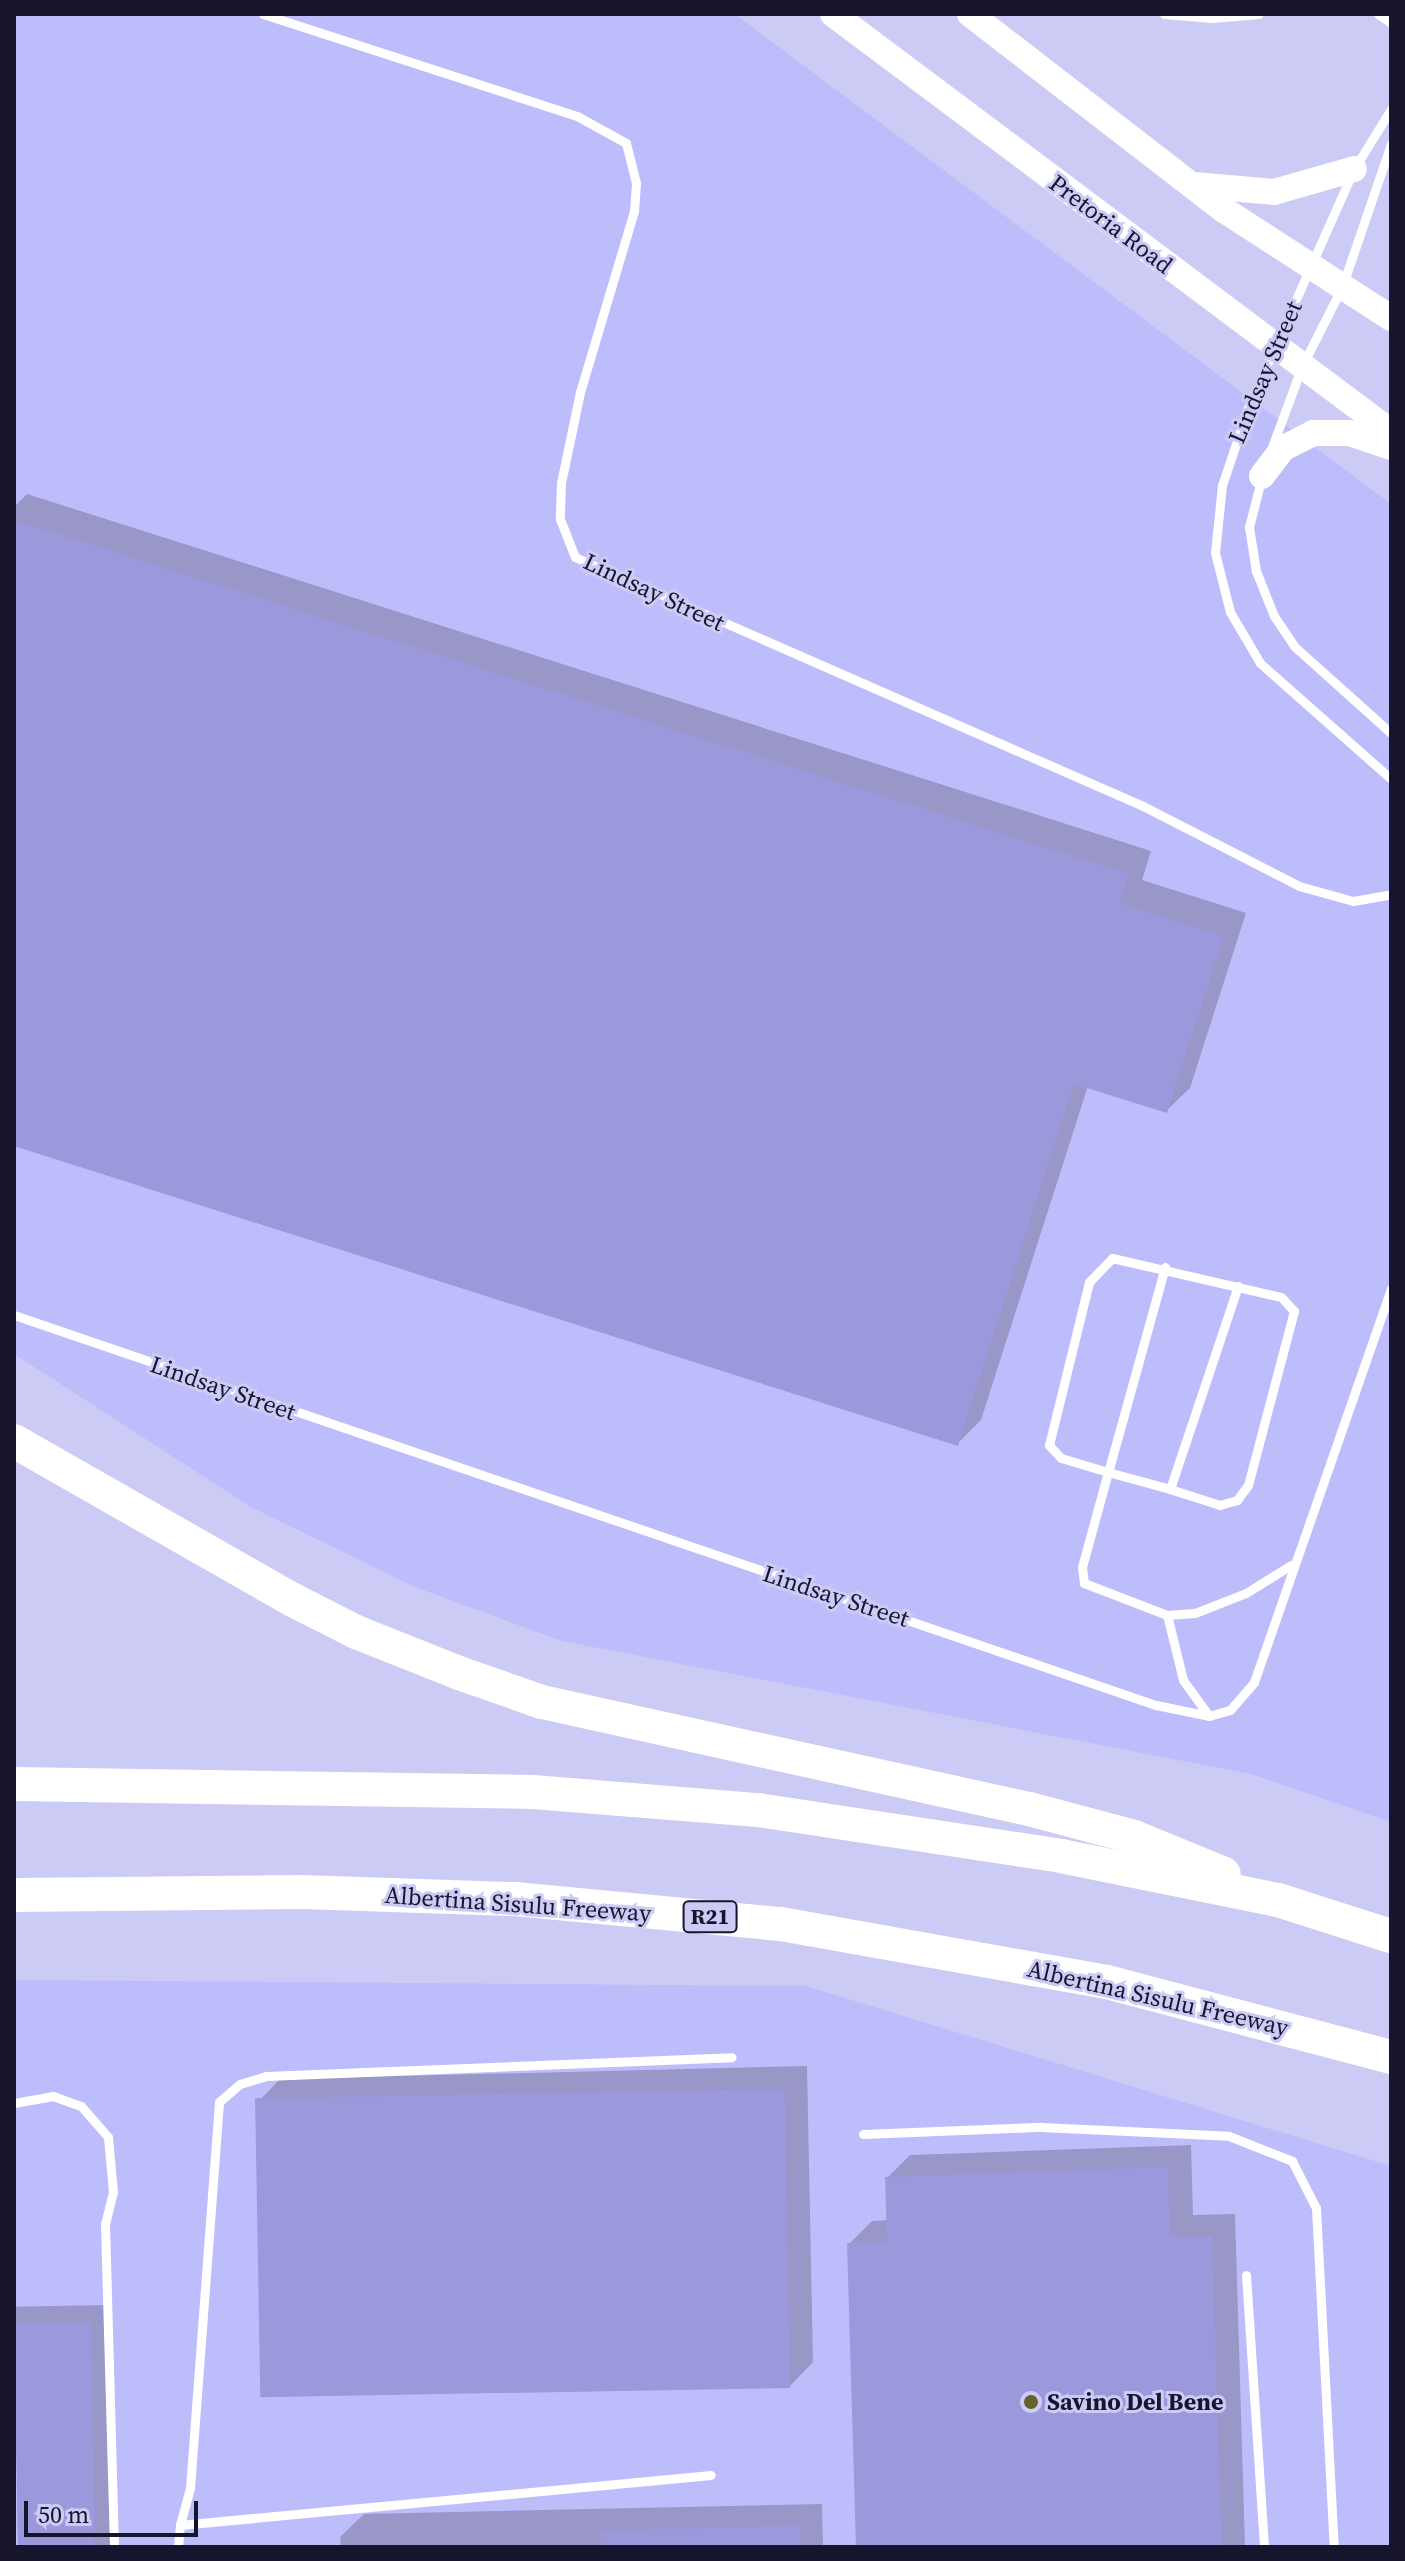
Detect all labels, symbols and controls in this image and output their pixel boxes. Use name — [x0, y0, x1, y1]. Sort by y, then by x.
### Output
street label: Pretoria Road — [1044, 168, 1178, 280]
street label: Lindsay Street — [1222, 296, 1308, 448]
street label: Lindsay Street — [579, 547, 729, 637]
street label: Lindsay Street — [146, 1350, 300, 1426]
street label: Lindsay Street — [759, 1559, 913, 1633]
street label: Albertina Sisulu Freeway — [384, 1880, 652, 1928]
road number: R21 — [682, 1899, 738, 1935]
street label: Albertina Sisulu Freeway — [1025, 1954, 1291, 2042]
place label: Savino Del Bene — [1047, 2388, 1223, 2416]
marker: Savino Del Bene — [1022, 2393, 1040, 2411]
scale bar — [28, 2485, 202, 2535]
text: 50 m — [38, 2498, 89, 2531]

